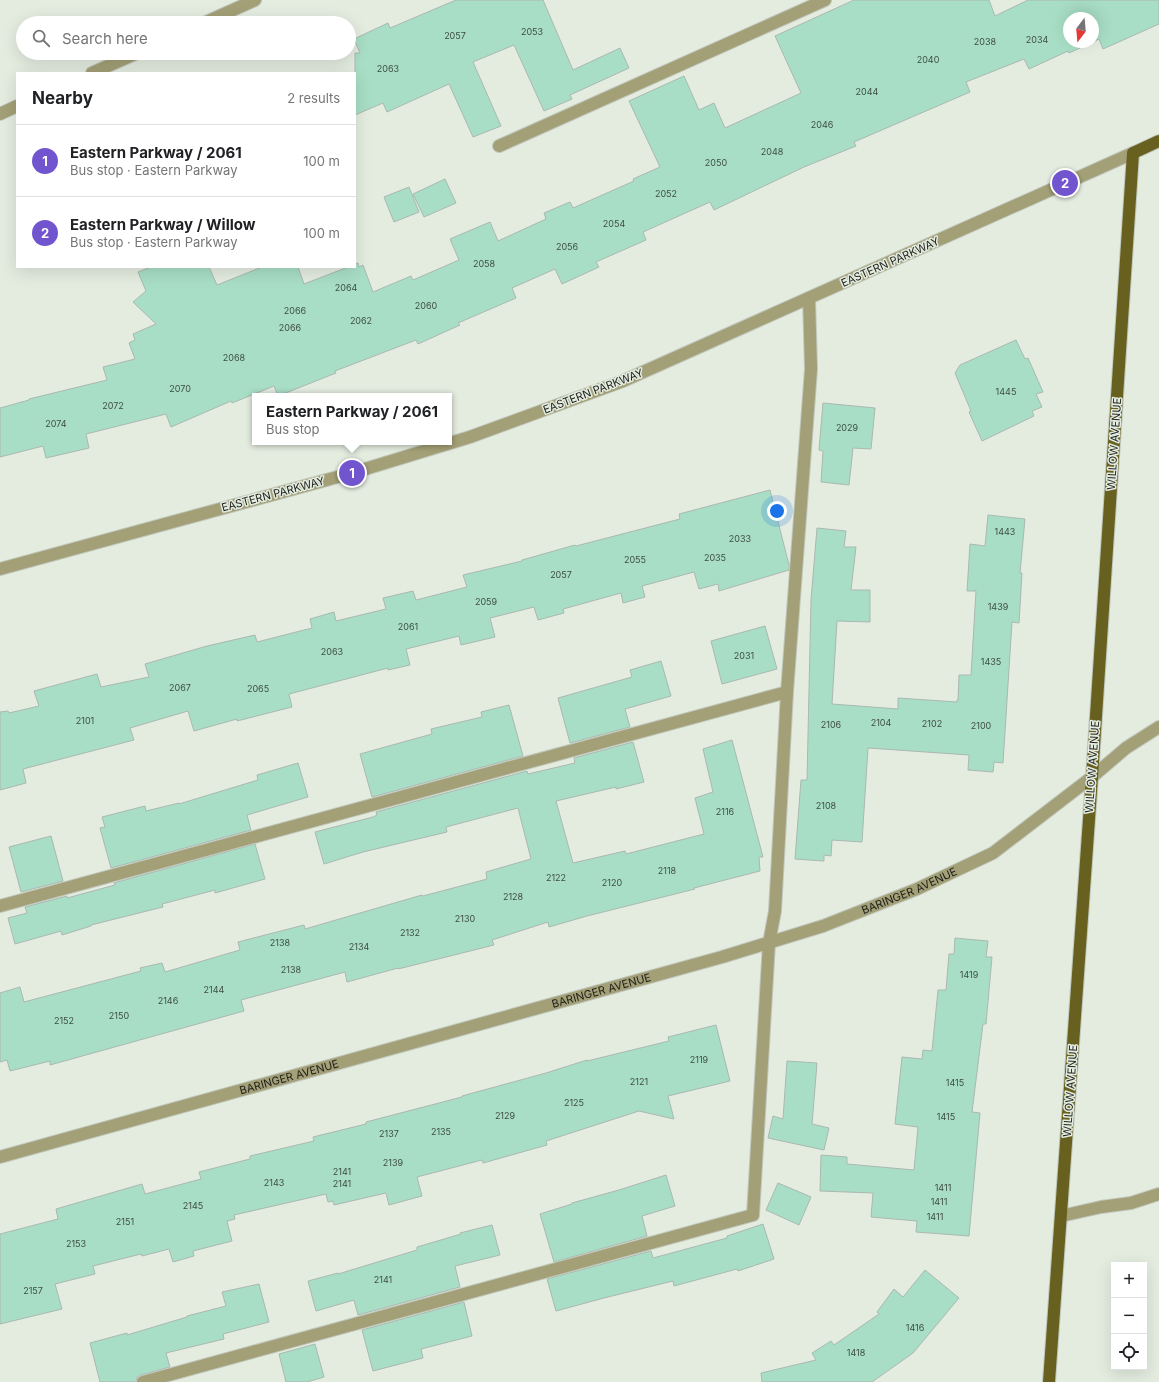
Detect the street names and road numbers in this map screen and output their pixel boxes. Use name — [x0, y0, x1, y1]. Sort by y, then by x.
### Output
street label: EASTERN PARKWAY — [839, 234, 942, 290]
street label: EASTERN PARKWAY — [541, 365, 646, 417]
street label: WILLOW AVENUE — [1104, 397, 1124, 491]
street label: EASTERN PARKWAY — [220, 473, 327, 515]
street label: WILLOW AVENUE — [1082, 720, 1102, 814]
street label: BARINGER AVENUE — [859, 864, 959, 917]
street label: BARINGER AVENUE — [550, 970, 653, 1011]
street label: WILLOW AVENUE — [1060, 1044, 1080, 1138]
street label: BARINGER AVENUE — [238, 1057, 340, 1097]

